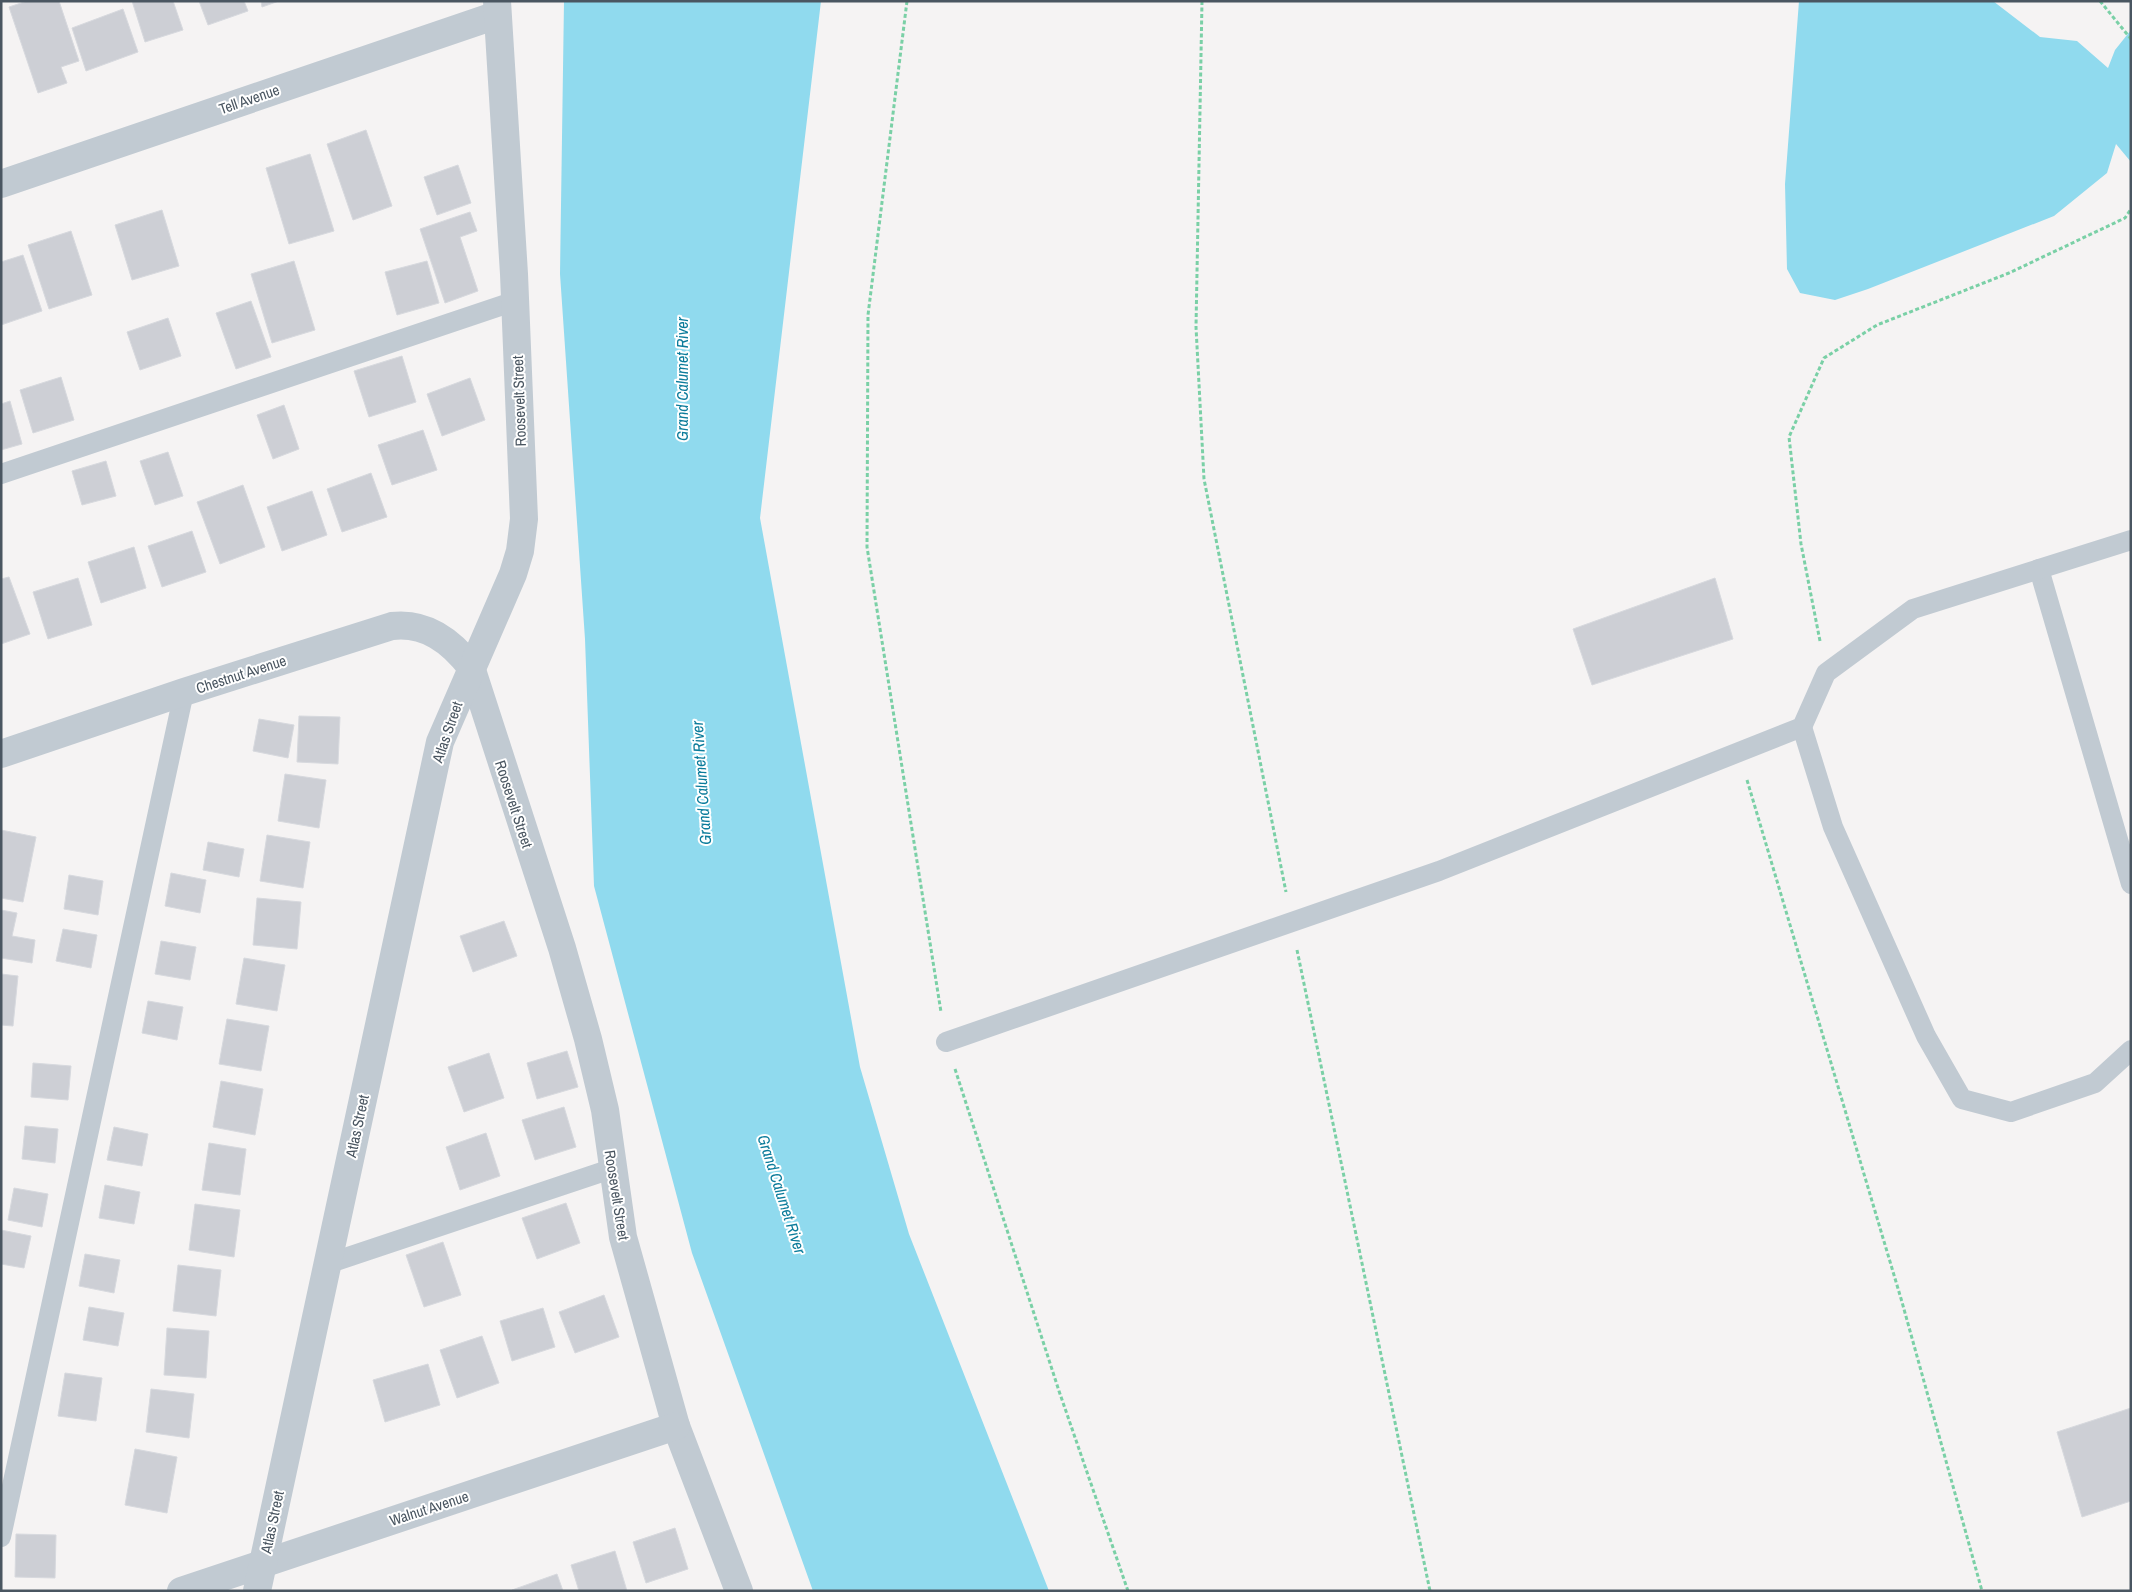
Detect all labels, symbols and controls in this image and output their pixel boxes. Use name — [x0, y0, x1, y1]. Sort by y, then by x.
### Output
street label: Tell Avenue — [216, 79, 282, 119]
water label: Grand Calumet River — [671, 316, 693, 441]
street label: Roosevelt Street — [507, 355, 531, 447]
street label: Chestnut Avenue — [193, 650, 289, 698]
street label: Atlas Street — [426, 698, 467, 766]
water label: Grand Calumet River — [686, 720, 716, 846]
street label: Roosevelt Street — [490, 758, 538, 851]
street label: Atlas Street — [340, 1092, 374, 1160]
water label: Grand Calumet River — [752, 1132, 812, 1257]
street label: Roosevelt Street — [600, 1148, 635, 1242]
street label: Walnut Avenue — [387, 1485, 471, 1531]
street label: Atlas Street — [255, 1488, 289, 1556]

